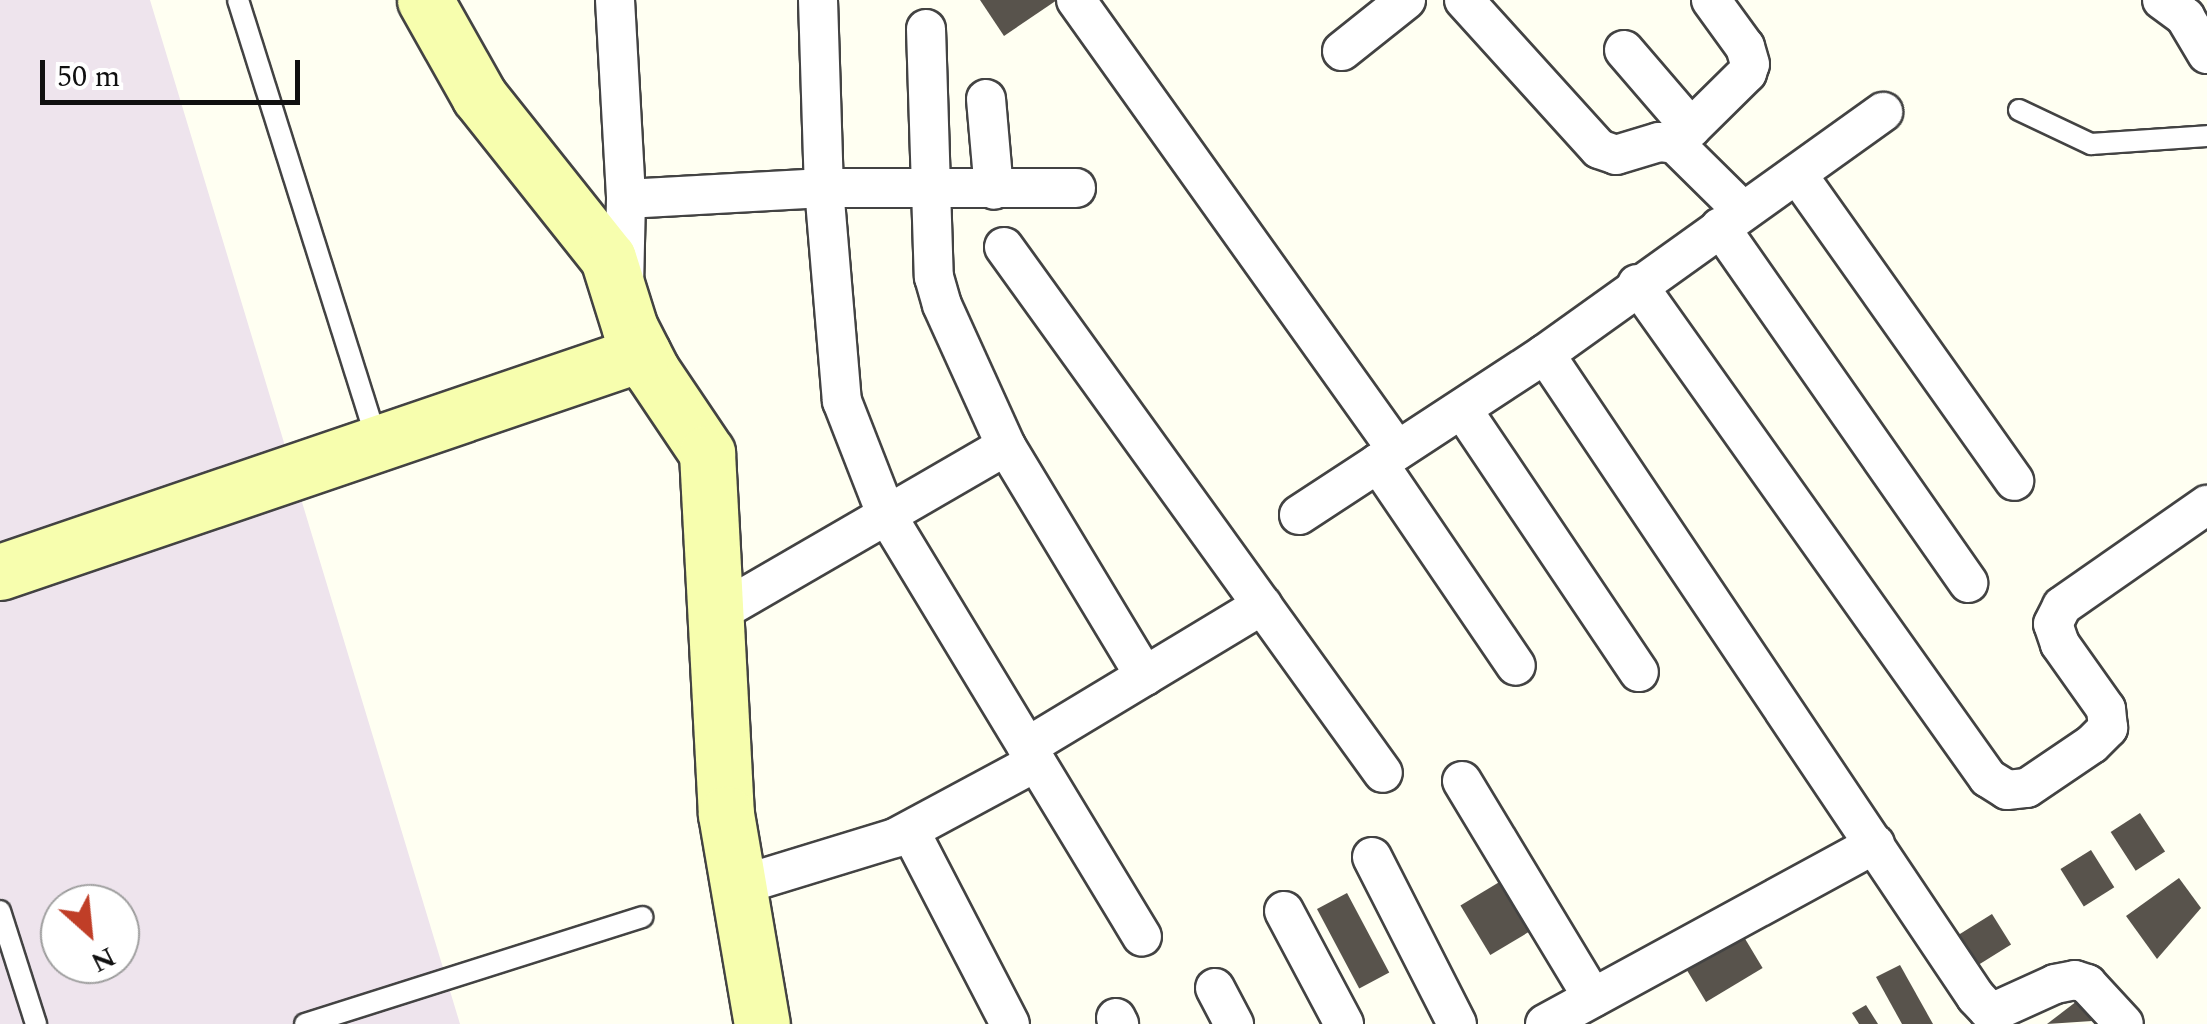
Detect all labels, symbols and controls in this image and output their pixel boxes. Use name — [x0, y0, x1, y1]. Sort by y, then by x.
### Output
scale bar — [45, 40, 305, 102]
text: 50 m — [57, 54, 120, 100]
north arrow — [40, 884, 140, 984]
text: N — [83, 935, 123, 984]

